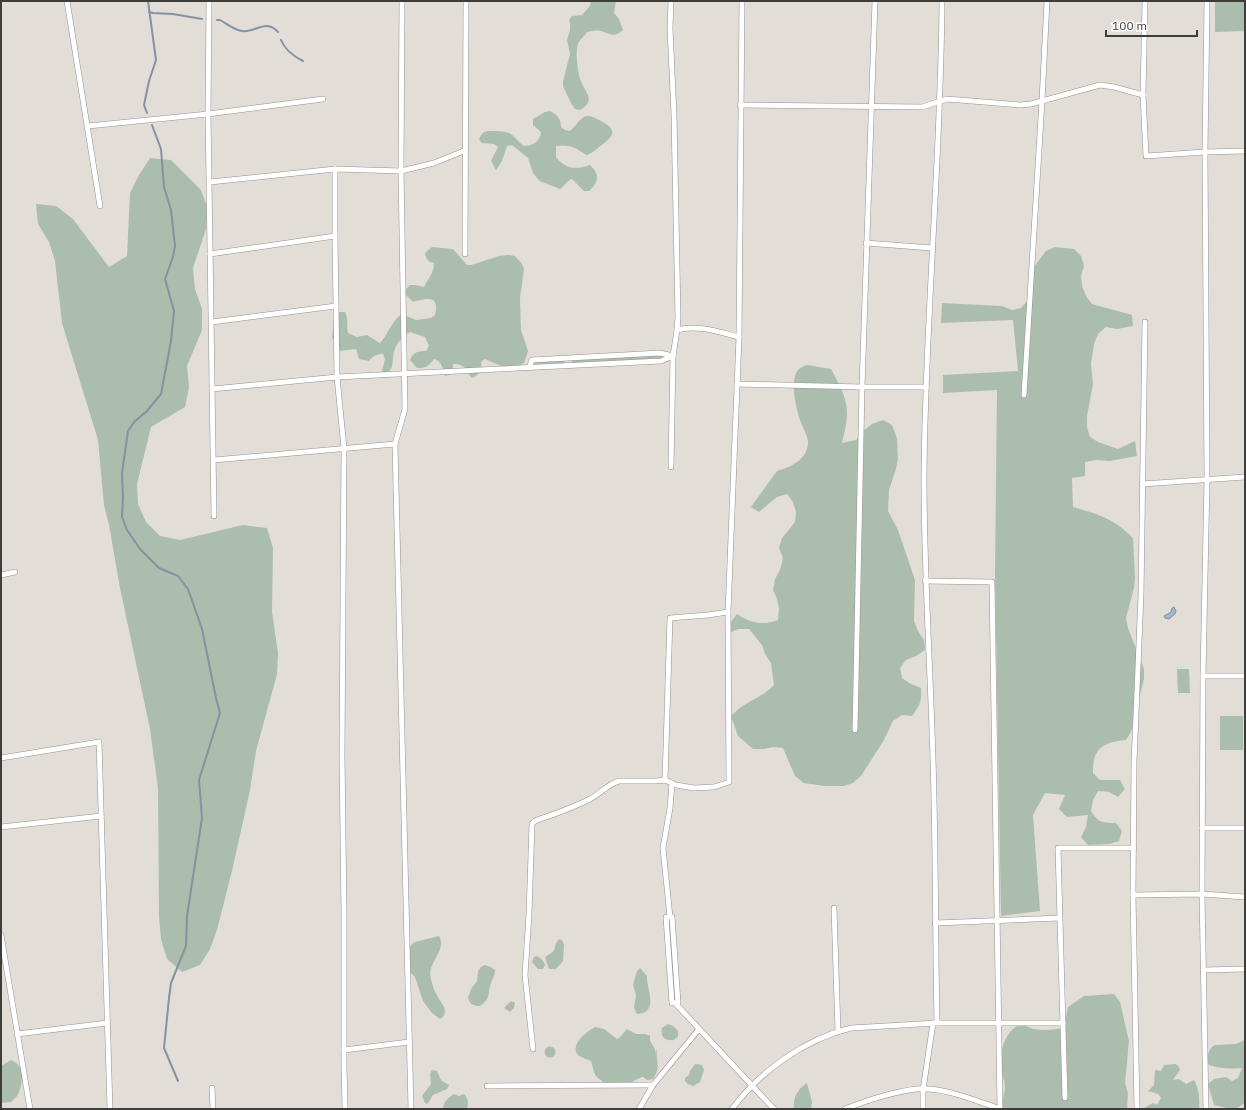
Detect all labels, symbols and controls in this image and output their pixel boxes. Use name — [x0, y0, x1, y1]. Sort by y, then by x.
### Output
scale bar — [1106, 12, 1197, 38]
text: 100 m — [1112, 18, 1147, 33]

